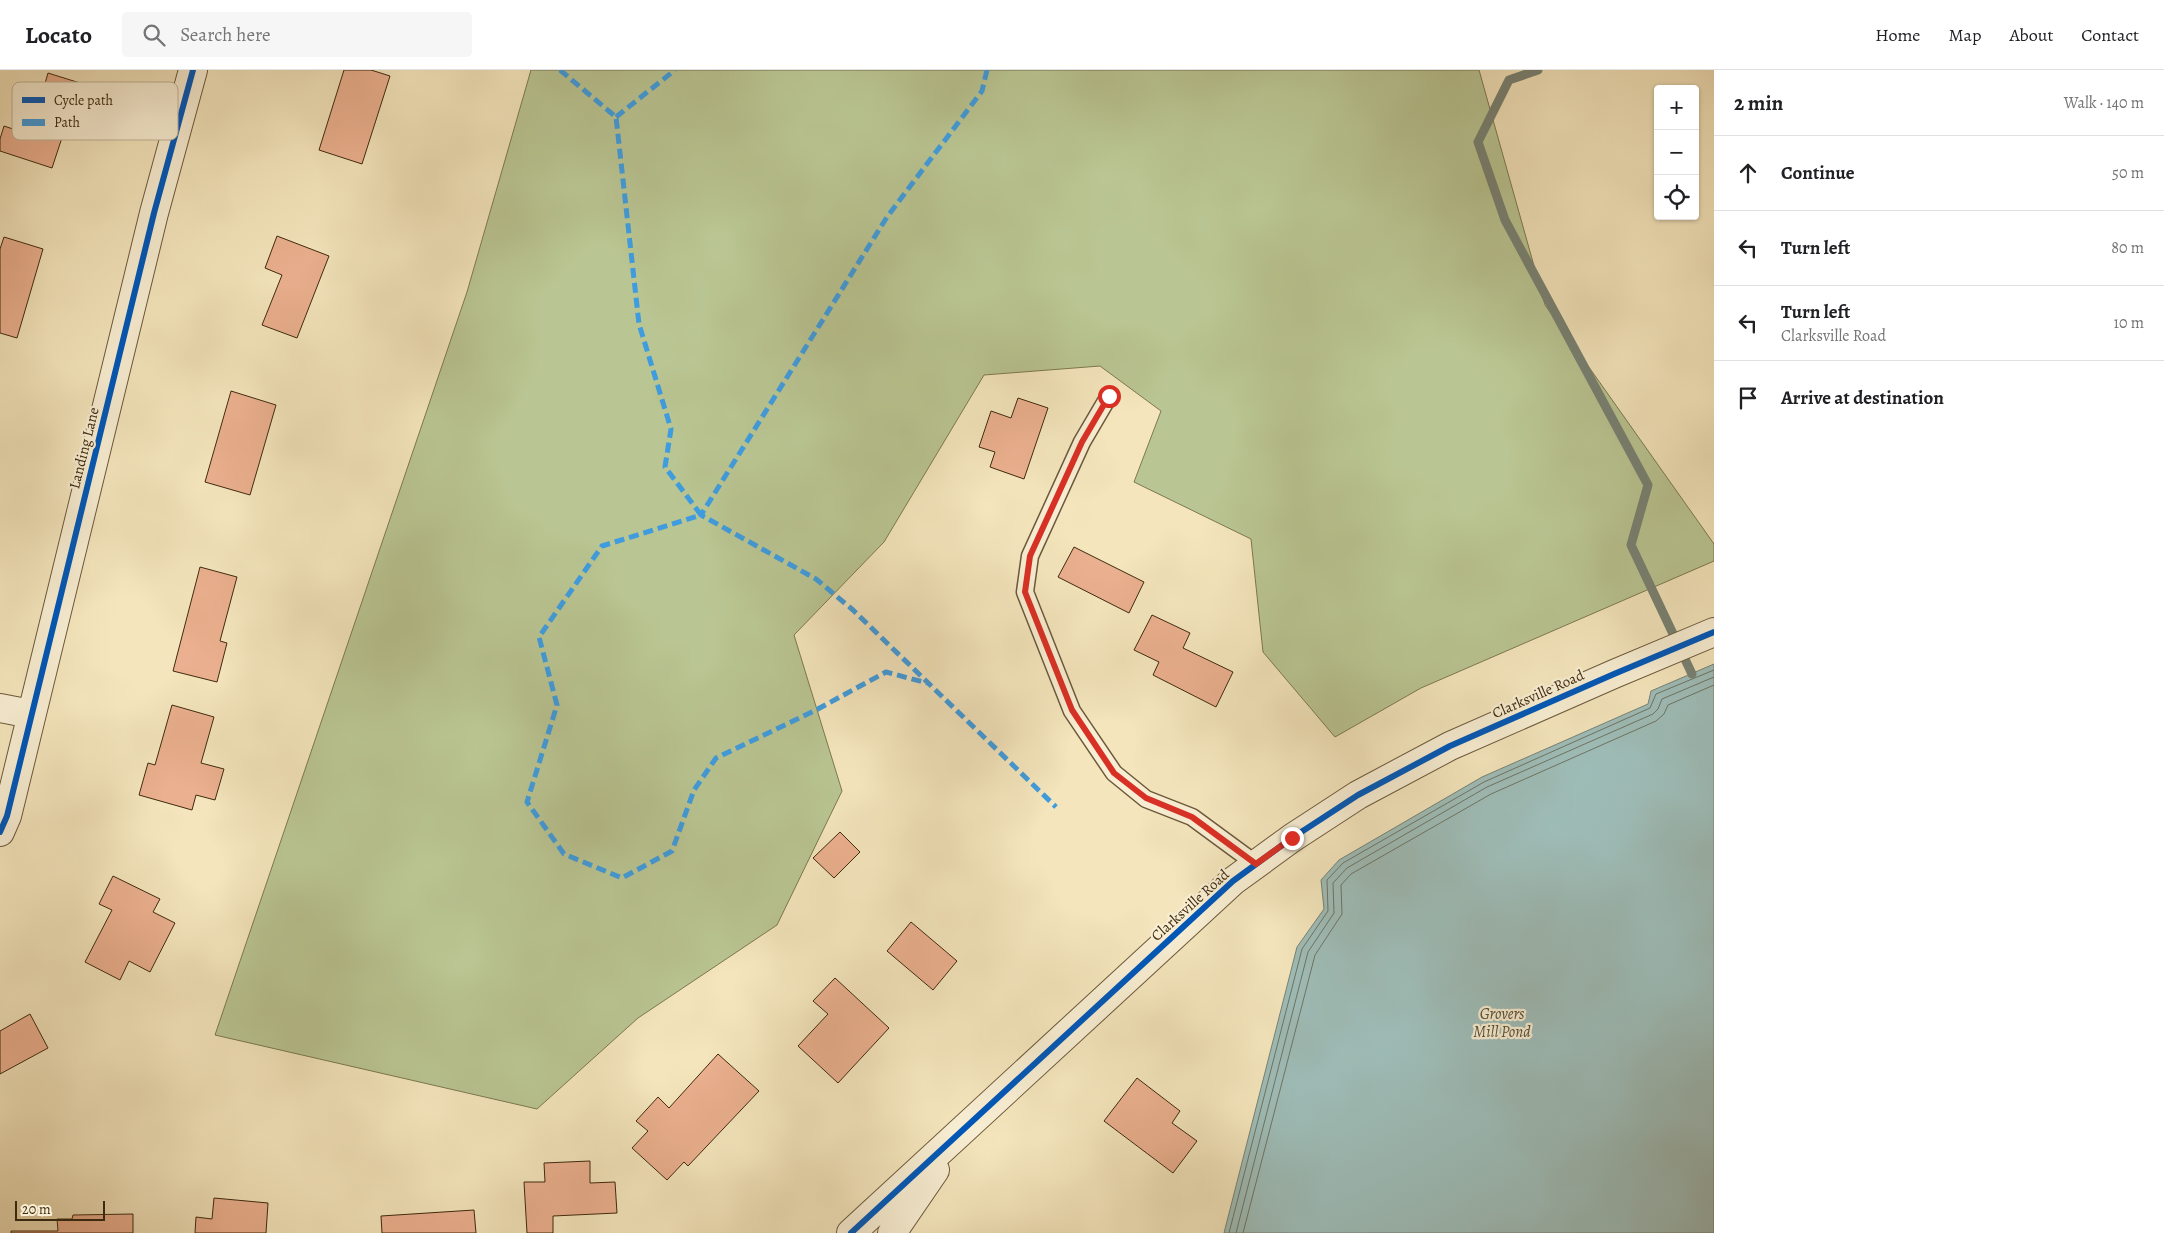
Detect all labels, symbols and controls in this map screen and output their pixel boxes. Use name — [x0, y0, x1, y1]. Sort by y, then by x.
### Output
search box — [122, 12, 472, 57]
text: Locato — [25, 19, 92, 51]
icon: search — [140, 21, 168, 49]
text: Search here — [180, 22, 271, 48]
text: Home — [1875, 23, 1920, 47]
text: Map — [1948, 23, 1981, 47]
text: About — [2009, 23, 2053, 47]
text: Contact — [2081, 23, 2139, 47]
legend — [12, 82, 178, 140]
map controls — [1654, 85, 1699, 220]
button: + — [1654, 85, 1699, 130]
text: 2 min — [1734, 89, 1783, 117]
text: Cycle path — [54, 91, 114, 110]
text: Walk · 140 m — [2064, 92, 2144, 114]
text: Path — [54, 113, 81, 132]
button: − — [1654, 130, 1699, 175]
icon: ahead — [1734, 159, 1762, 187]
text: Continue — [1781, 160, 1855, 186]
text: 50 m — [2112, 162, 2144, 184]
button: locate — [1654, 175, 1699, 220]
icon: left — [1734, 234, 1762, 262]
text: Turn left — [1781, 235, 1850, 261]
text: 80 m — [2111, 237, 2144, 259]
text: Turn left — [1781, 299, 1850, 325]
icon: left — [1734, 309, 1762, 337]
text: 10 m — [2114, 312, 2144, 334]
text: Clarksville Road — [1781, 325, 1886, 347]
icon: arrive — [1734, 384, 1762, 412]
route start — [1098, 385, 1121, 408]
text: Arrive at destination — [1781, 385, 1944, 411]
street label: Landing Lane — [64, 405, 104, 491]
street label: Clarksville Road — [1489, 664, 1588, 723]
route end — [1281, 827, 1304, 850]
street label: Clarksville Road — [1147, 864, 1234, 945]
water label: Grovers Mill Pond — [1473, 1003, 1531, 1043]
scale bar — [15, 1198, 105, 1221]
text: 20 m — [22, 1200, 51, 1219]

